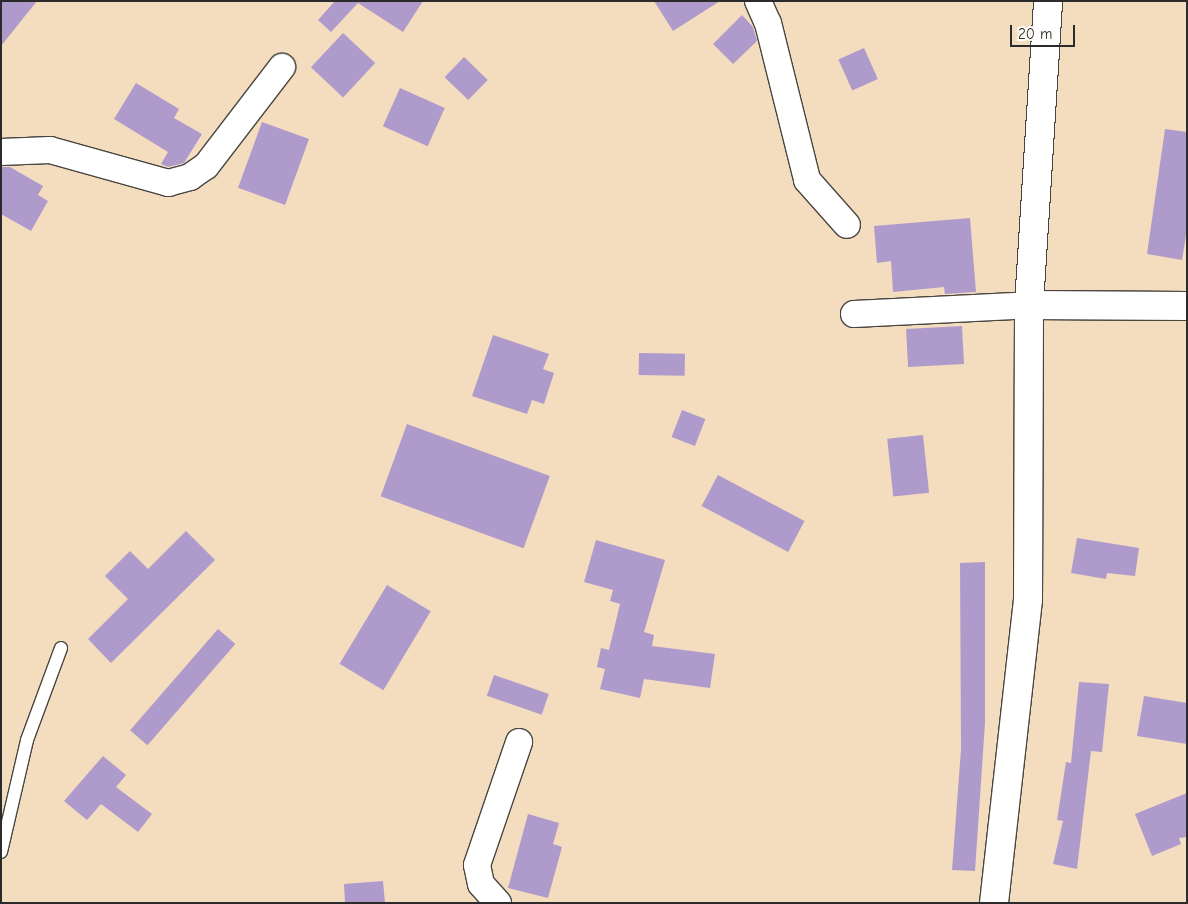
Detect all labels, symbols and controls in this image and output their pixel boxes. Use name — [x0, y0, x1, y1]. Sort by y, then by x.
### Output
scale bar — [1013, 15, 1078, 47]
text: 20 m — [1018, 25, 1052, 43]

